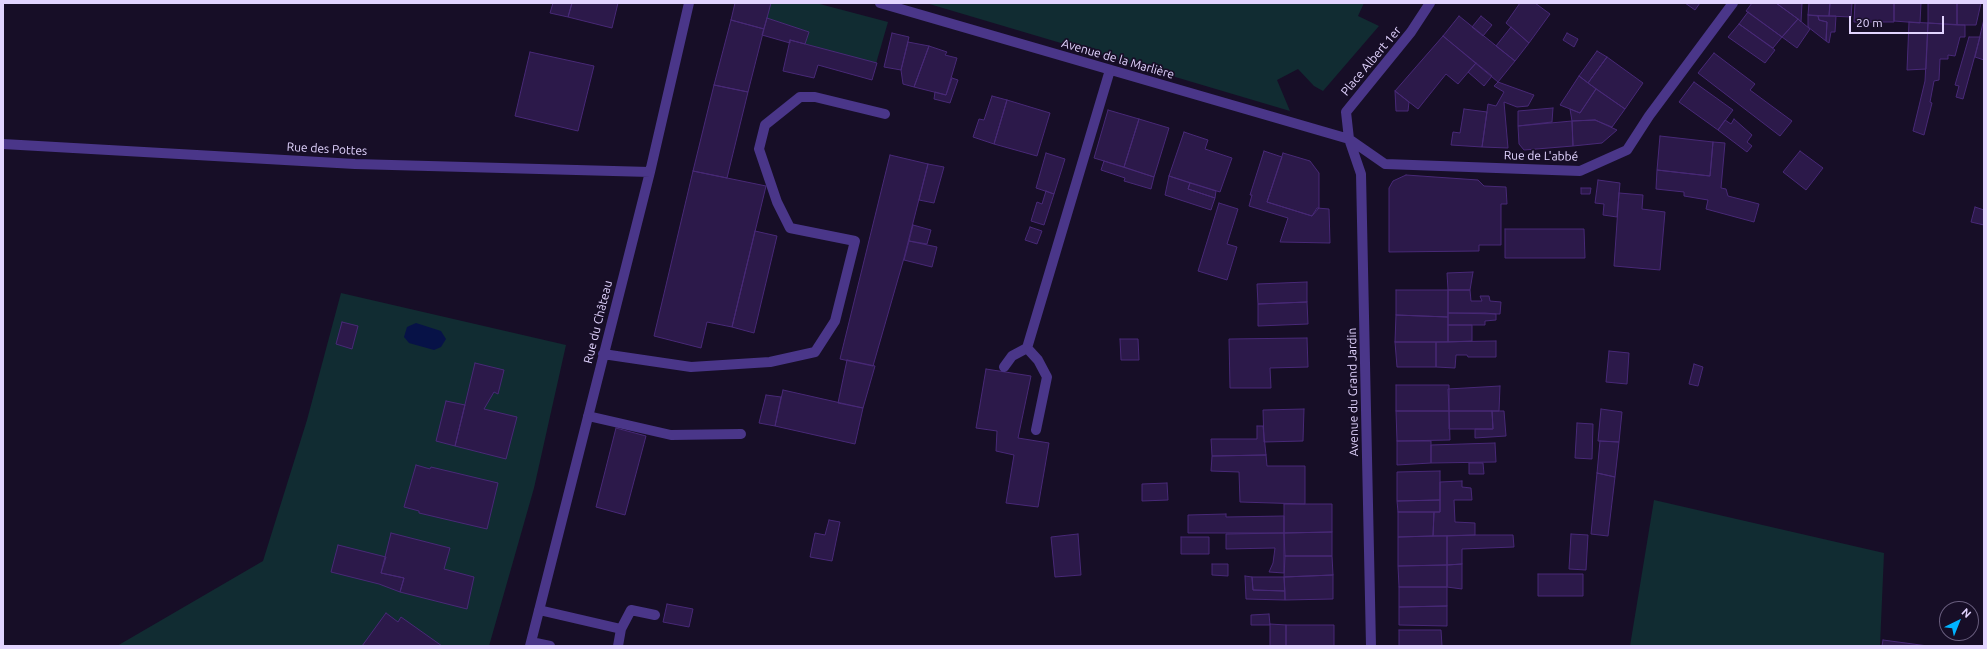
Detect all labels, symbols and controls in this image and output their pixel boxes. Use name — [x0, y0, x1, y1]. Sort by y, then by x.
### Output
scale bar — [1851, 8, 1946, 34]
text: 20 m — [1856, 16, 1883, 29]
street label: Place Albert 1er — [1338, 23, 1404, 99]
street label: Avenue de la Marlière — [1060, 36, 1176, 82]
street label: Rue des Pottes — [286, 140, 368, 158]
street label: Rue de L'abbé — [1504, 148, 1578, 164]
street label: Rue du Château — [581, 279, 615, 365]
street label: Avenue du Grand Jardin — [1345, 328, 1361, 456]
north arrow — [1939, 601, 1979, 641]
text: N — [1959, 606, 1974, 620]

